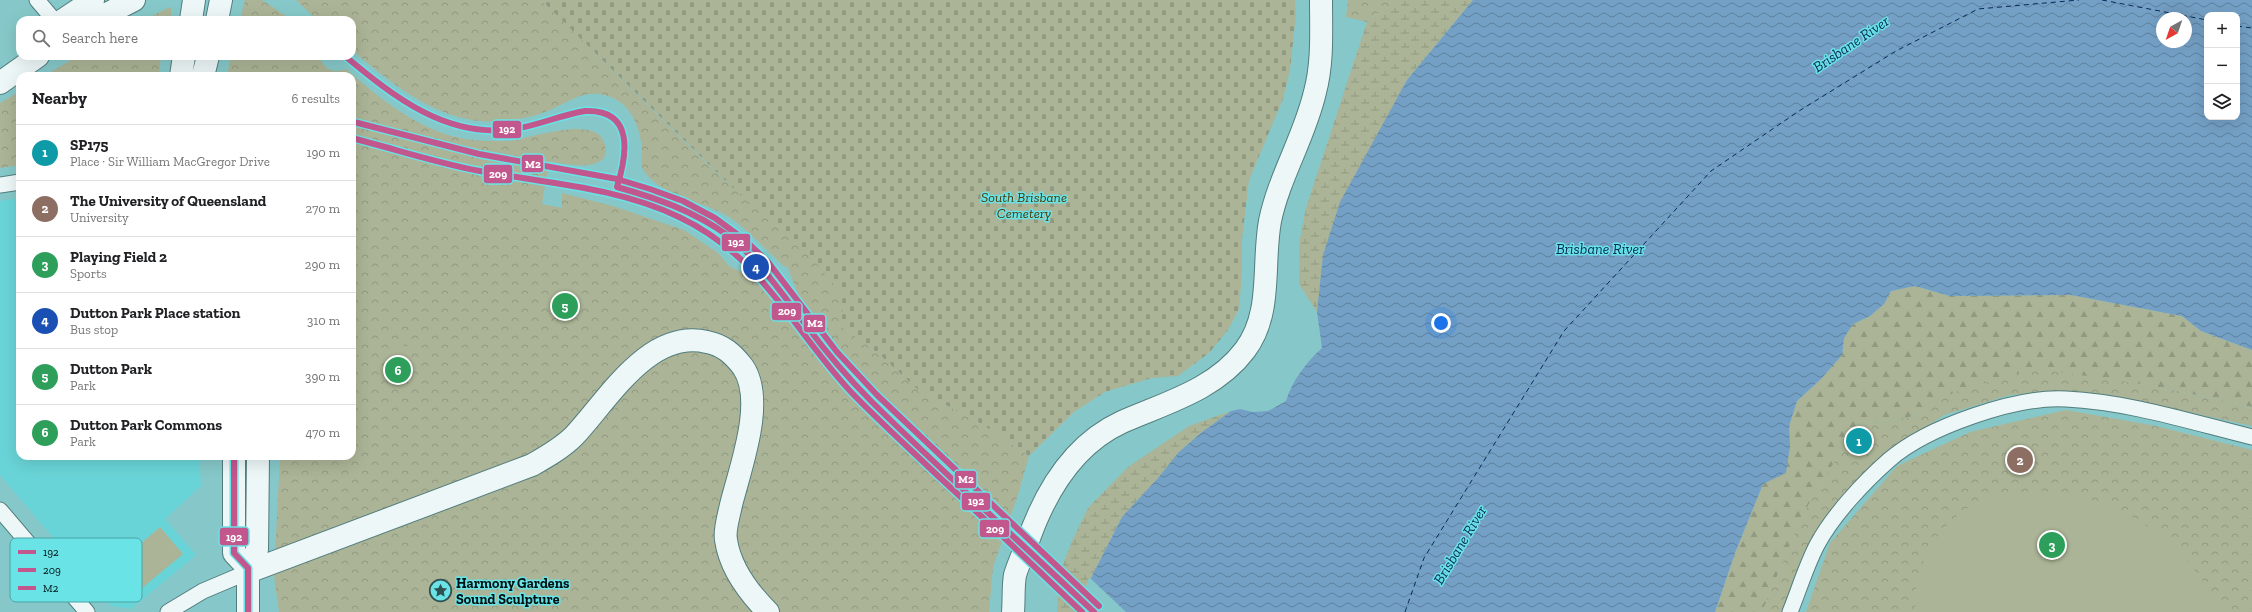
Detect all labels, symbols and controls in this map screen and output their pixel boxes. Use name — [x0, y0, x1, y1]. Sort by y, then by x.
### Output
water label: Brisbane River — [1809, 11, 1893, 76]
north arrow — [2156, 12, 2192, 48]
map controls — [2204, 12, 2240, 120]
button: + — [2204, 12, 2240, 48]
search box — [16, 16, 356, 60]
icon: search — [30, 27, 52, 49]
text: Search here — [62, 29, 138, 47]
button: − — [2204, 48, 2240, 84]
button: layers — [2204, 84, 2240, 120]
text: Nearby — [32, 88, 87, 108]
text: 6 results — [292, 91, 340, 106]
line badge: 192 — [492, 120, 522, 139]
text: 192 — [499, 123, 515, 136]
text: SP175 — [70, 136, 108, 154]
text: 1 — [42, 145, 48, 160]
text: 190 m — [306, 145, 340, 160]
text: Place · Sir William MacGregor Drive — [70, 154, 270, 169]
line badge: M2 — [521, 154, 544, 173]
text: M2 — [525, 158, 541, 171]
line badge: 209 — [483, 164, 513, 184]
text: 209 — [489, 168, 507, 181]
park label: South Brisbane Cemetery — [981, 189, 1067, 222]
text: The University of Queensland — [70, 192, 266, 210]
text: 2 — [42, 201, 48, 216]
text: 270 m — [306, 201, 340, 216]
text: University — [70, 210, 129, 225]
line badge: 192 — [721, 233, 751, 252]
text: 192 — [728, 236, 744, 249]
water label: Brisbane River — [1556, 240, 1645, 258]
text: Playing Field 2 — [70, 248, 167, 266]
pin: 4 — [743, 252, 769, 282]
text: 3 — [42, 257, 48, 272]
text: 290 m — [305, 257, 340, 272]
text: Sports — [70, 266, 107, 281]
pin: 5 — [552, 291, 578, 321]
line badge: 209 — [771, 302, 802, 321]
text: Dutton Park Place station — [70, 304, 240, 322]
text: 209 — [778, 305, 796, 318]
text: 4 — [41, 313, 49, 328]
text: 310 m — [307, 313, 340, 328]
your location — [1431, 313, 1451, 333]
line badge: M2 — [803, 314, 826, 333]
text: M2 — [807, 317, 823, 330]
text: Bus stop — [70, 322, 118, 337]
pin: 6 — [385, 355, 411, 385]
text: Dutton Park — [70, 360, 152, 378]
text: 5 — [42, 369, 48, 384]
text: 390 m — [305, 369, 340, 384]
text: Park — [70, 378, 96, 393]
text: Dutton Park Commons — [70, 416, 222, 434]
text: 6 — [42, 425, 48, 440]
text: 470 m — [305, 425, 340, 440]
pin: 1 — [1846, 426, 1872, 456]
text: Park — [70, 434, 96, 449]
pin: 2 — [2007, 445, 2033, 475]
line badge: M2 — [954, 470, 977, 489]
text: M2 — [958, 473, 974, 486]
line badge: 192 — [961, 492, 991, 511]
text: 192 — [968, 495, 984, 508]
water label: Brisbane River — [1430, 502, 1491, 587]
line badge: 209 — [979, 519, 1010, 538]
text: 209 — [986, 523, 1004, 536]
line badge: 192 — [219, 527, 249, 546]
pin: 3 — [2039, 530, 2065, 560]
text: 192 — [226, 531, 242, 544]
legend — [10, 538, 142, 602]
text: 192 — [43, 546, 59, 559]
text: 209 — [43, 564, 61, 577]
place label: Harmony Gardens Sound Sculpture — [456, 575, 570, 608]
place icon: Harmony Gardens Sound Sculpture — [428, 578, 454, 604]
text: M2 — [43, 582, 59, 595]

